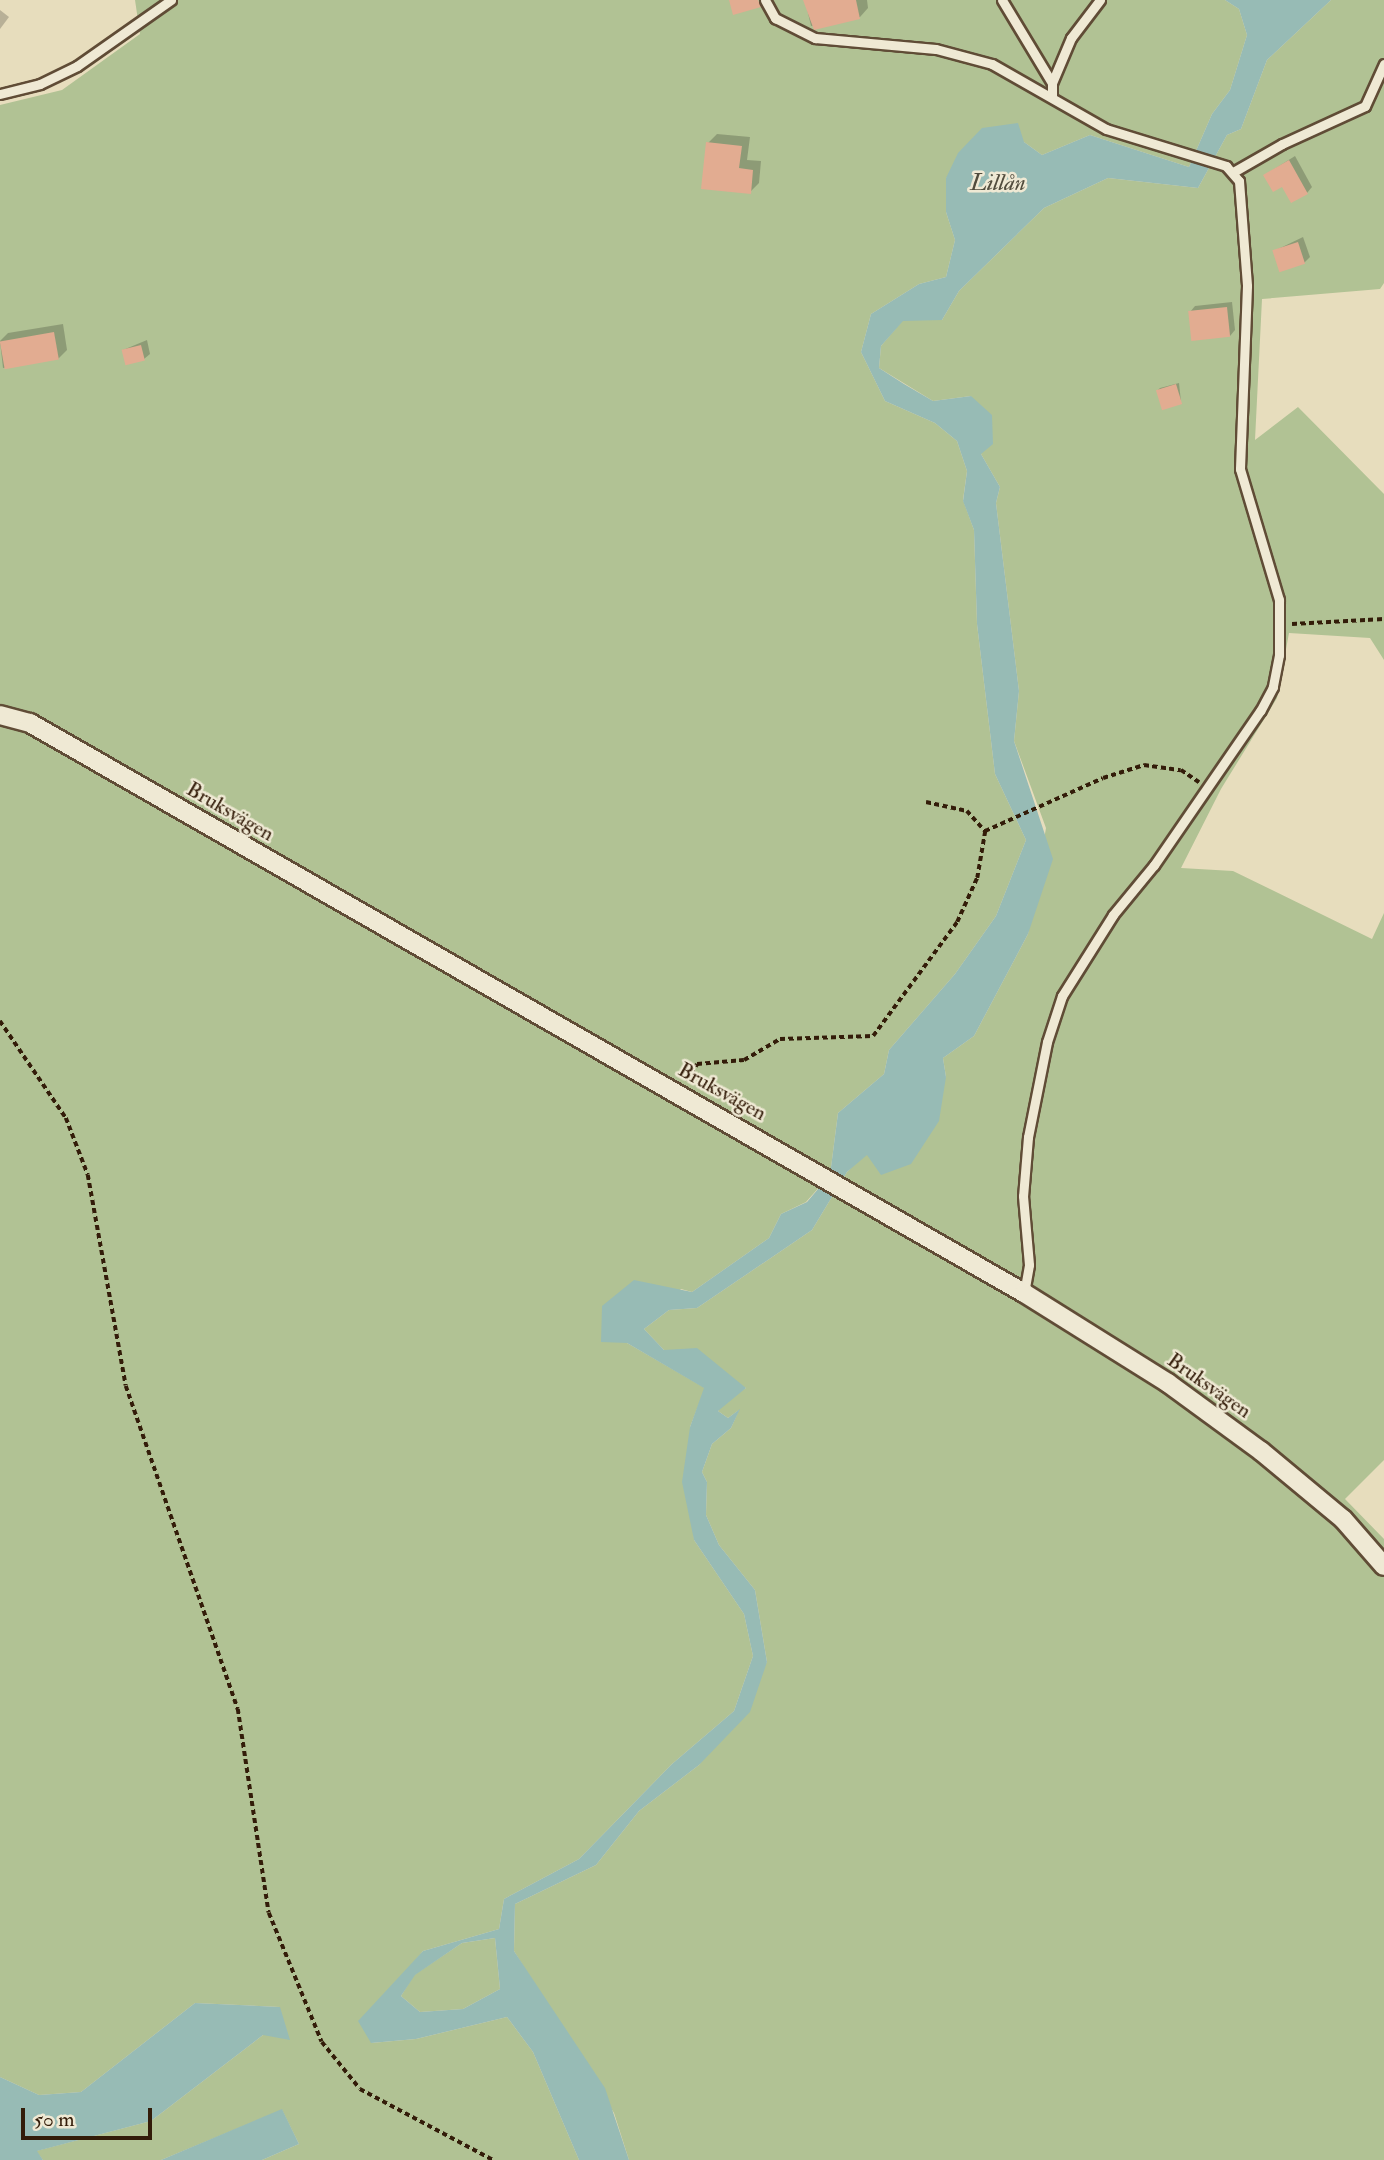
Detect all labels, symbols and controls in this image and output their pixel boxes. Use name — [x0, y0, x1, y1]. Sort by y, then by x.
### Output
water label: Lillån — [970, 169, 1026, 197]
street label: Bruksvägen — [182, 777, 278, 847]
street label: Bruksvägen — [673, 1057, 771, 1127]
street label: Bruksvägen — [1162, 1348, 1256, 1424]
scale bar — [24, 2094, 156, 2138]
text: 50 m — [34, 2106, 75, 2133]

